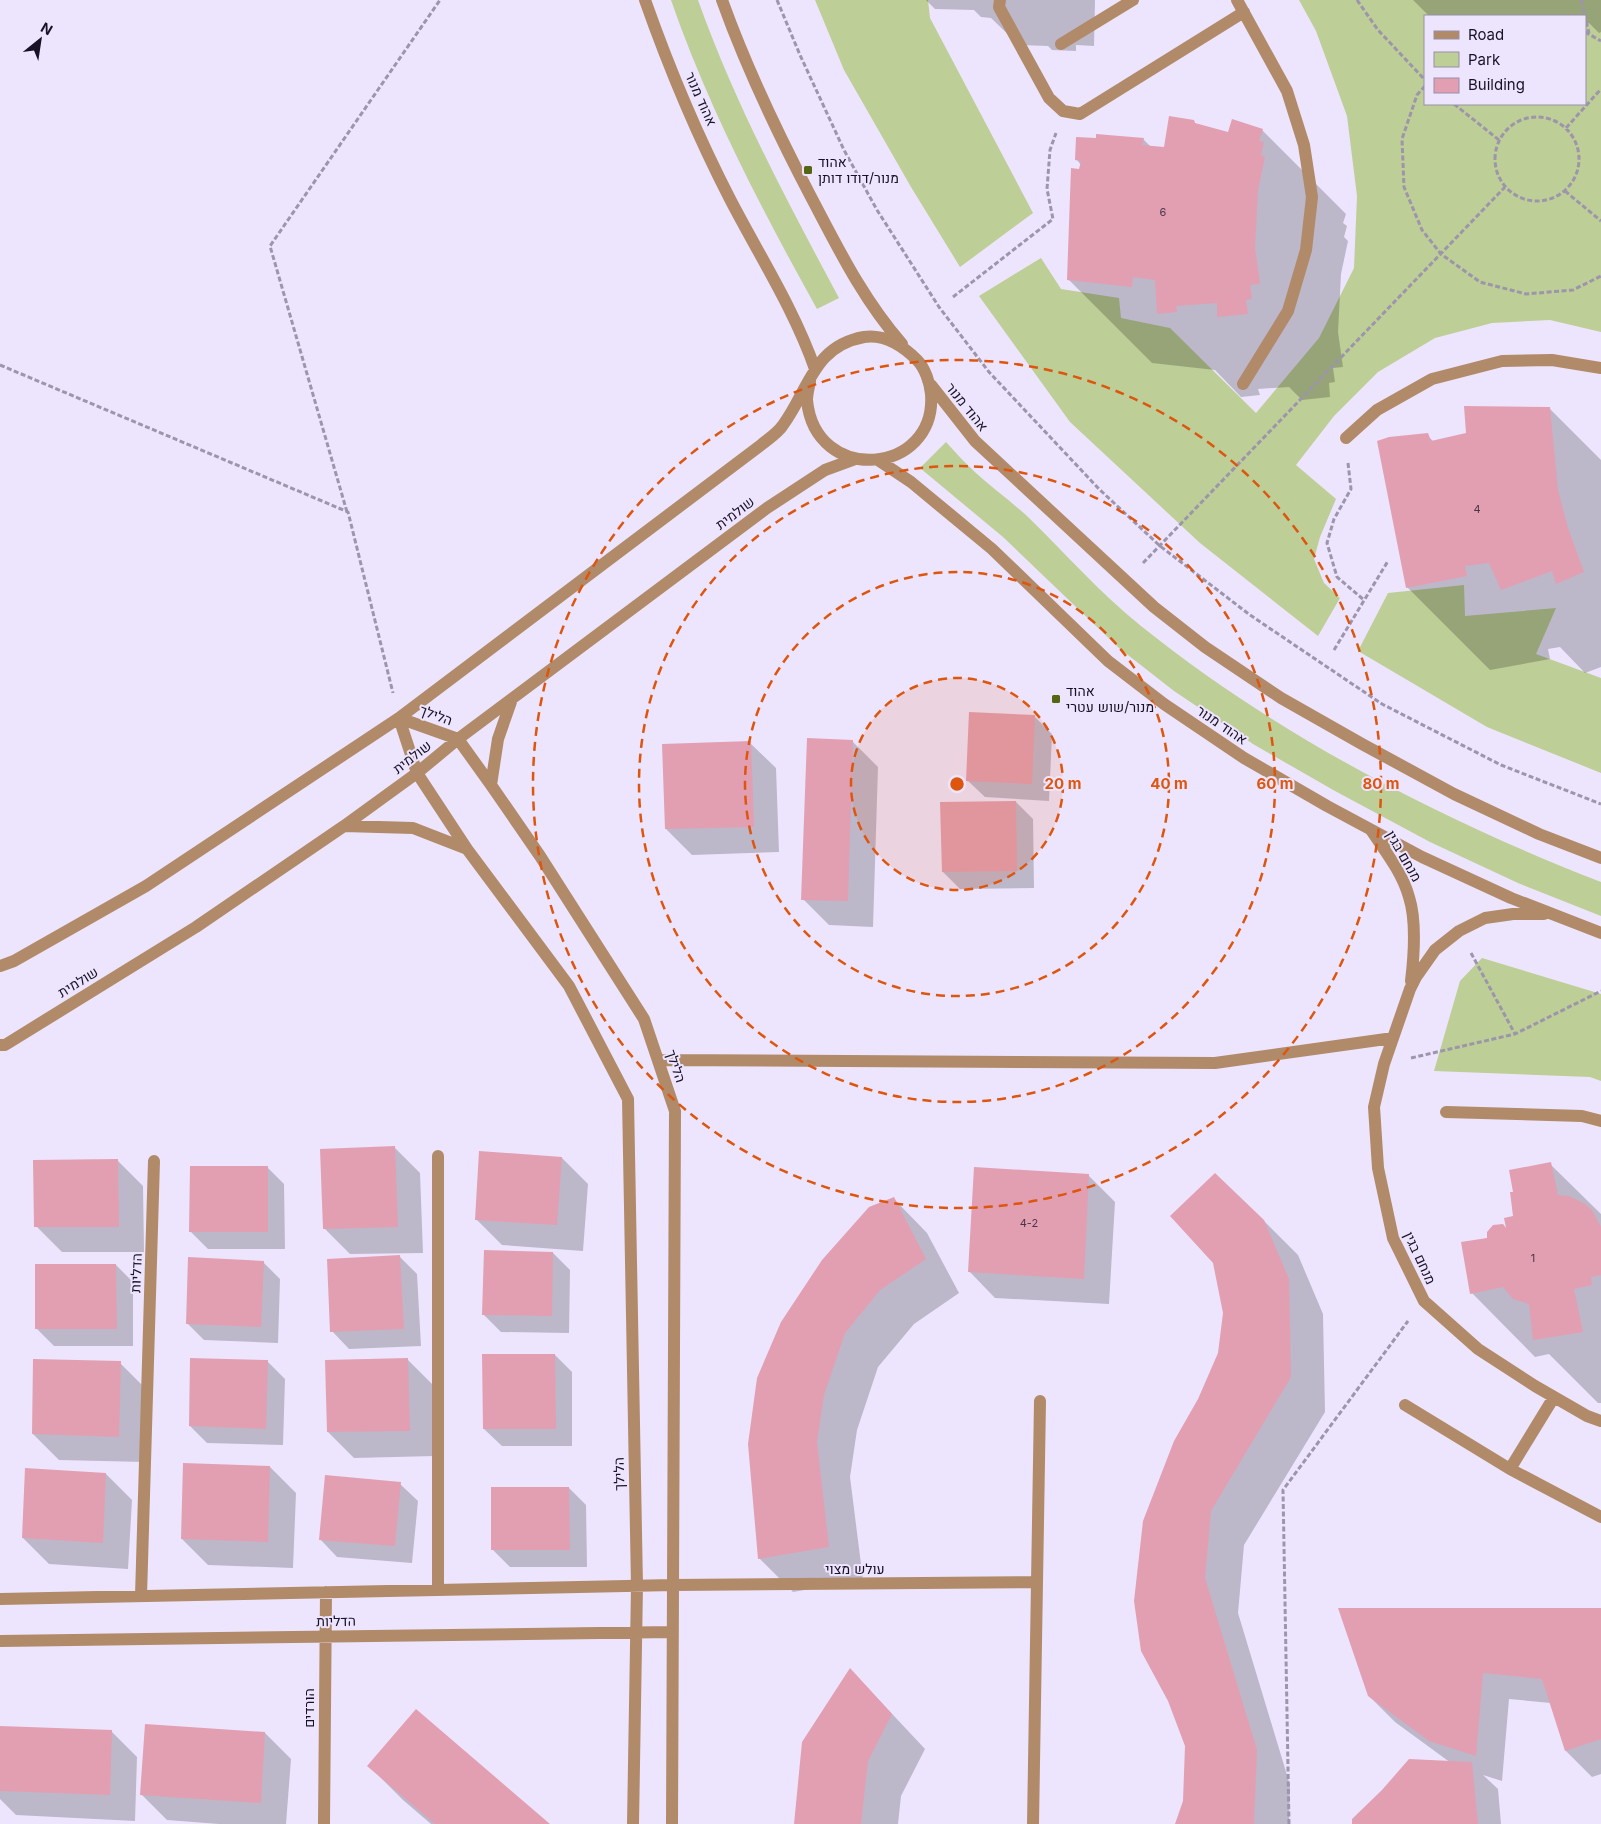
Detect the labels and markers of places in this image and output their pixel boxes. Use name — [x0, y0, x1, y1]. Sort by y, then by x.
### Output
place label: אהוד מנור/דודו דותן — [818, 153, 899, 186]
marker: אהוד מנור/דודו דותן — [802, 164, 814, 176]
place label: אהוד מנור/שוש עטרי — [1066, 682, 1154, 715]
marker: אהוד מנור/שוש עטרי — [1050, 693, 1062, 705]
centre of rings — [948, 775, 966, 793]

